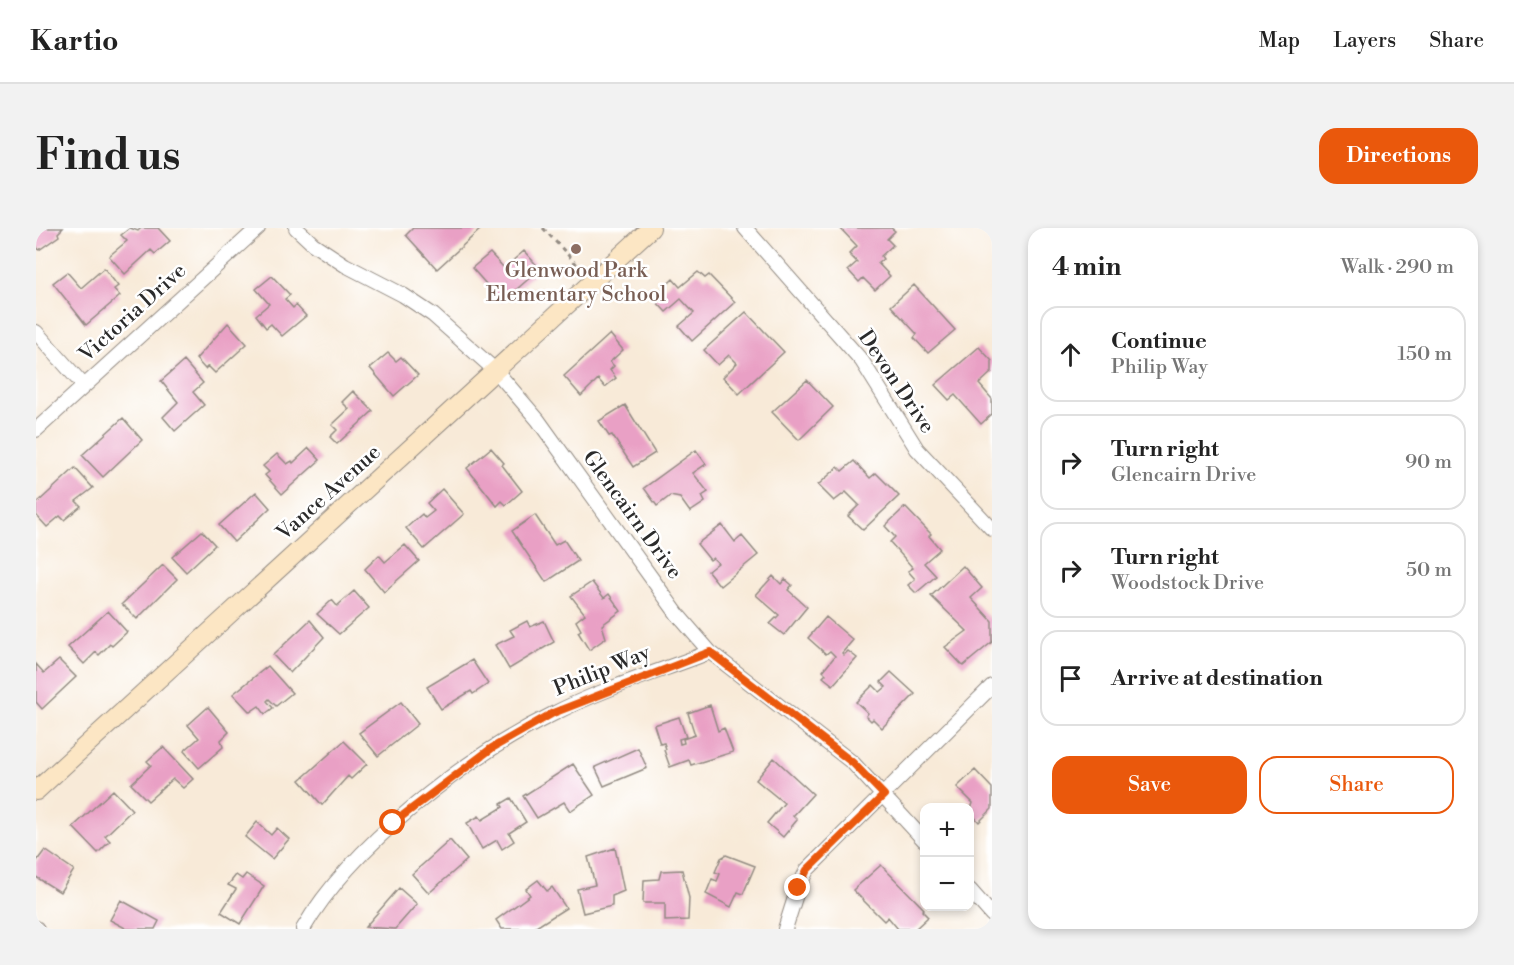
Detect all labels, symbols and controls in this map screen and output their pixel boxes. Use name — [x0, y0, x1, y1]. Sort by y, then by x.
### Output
text: Kartio — [30, 24, 119, 59]
text: Map — [1259, 28, 1300, 54]
text: Layers — [1333, 28, 1396, 54]
text: Share — [1429, 28, 1484, 54]
button: Directions — [1319, 128, 1478, 184]
text: Find us — [36, 130, 180, 183]
marker: Glenwood Park Elementary School — [569, 242, 583, 256]
text: 4 min — [1052, 251, 1122, 283]
text: Walk · 290 m — [1341, 255, 1454, 280]
street label: Victoria Drive — [73, 258, 192, 369]
place label: Glenwood Park Elementary School — [486, 258, 666, 308]
street label: Devon Drive — [852, 325, 940, 439]
text: Continue — [1111, 328, 1207, 355]
icon: ahead — [1054, 338, 1087, 371]
text: 150 m — [1397, 342, 1452, 367]
text: Philip Way — [1111, 355, 1208, 380]
text: Turn right — [1111, 436, 1219, 463]
street label: Vance Avenue — [271, 439, 386, 547]
street label: Glencairn Drive — [577, 446, 687, 584]
icon: right — [1054, 446, 1087, 479]
text: 90 m — [1405, 450, 1452, 475]
text: Glencairn Drive — [1111, 463, 1256, 488]
text: Turn right — [1111, 544, 1219, 571]
icon: right — [1054, 554, 1087, 587]
text: 50 m — [1406, 558, 1452, 583]
text: Woodstock Drive — [1111, 571, 1264, 596]
street label: Philip Way — [550, 640, 655, 702]
icon: arrive — [1054, 662, 1087, 695]
text: Arrive at destination — [1111, 665, 1323, 692]
button: Save — [1052, 756, 1247, 814]
button: Share — [1259, 756, 1454, 814]
map controls — [920, 803, 974, 911]
button: + — [920, 803, 974, 857]
route start — [379, 809, 405, 835]
button: − — [920, 857, 974, 911]
route end — [784, 874, 810, 900]

